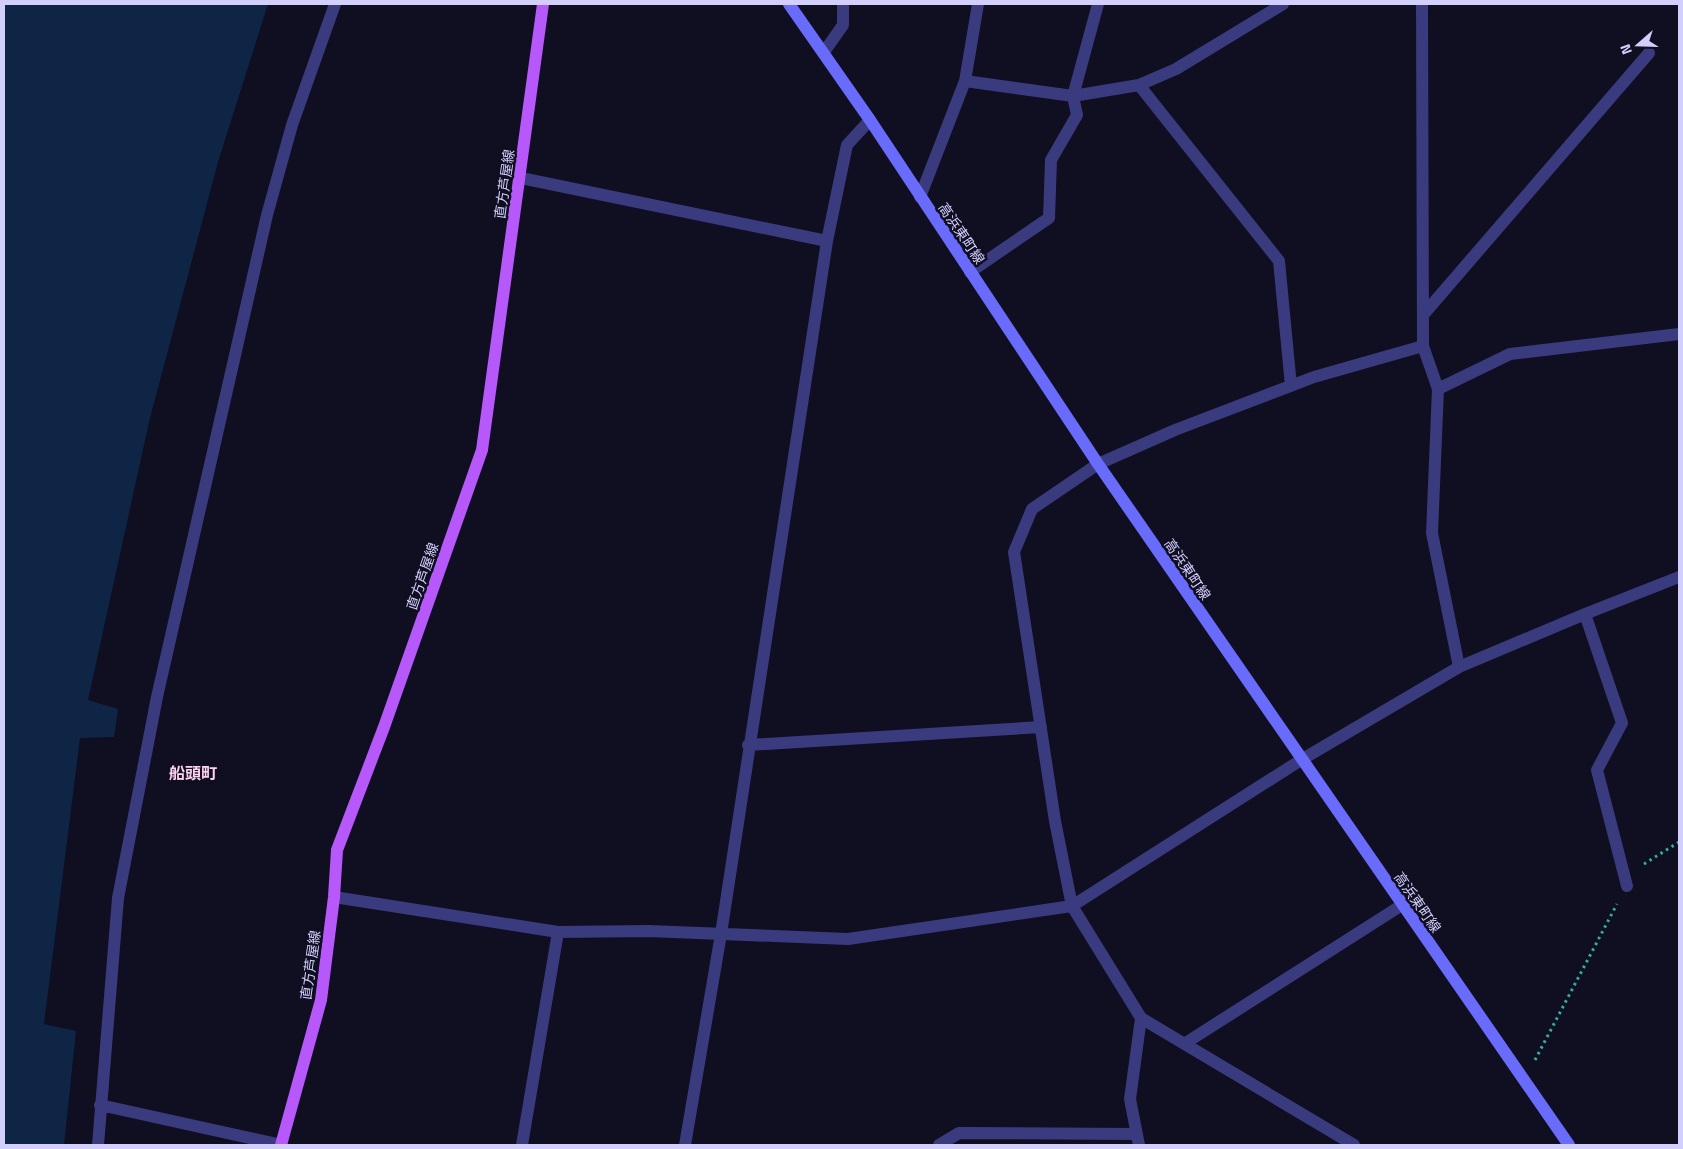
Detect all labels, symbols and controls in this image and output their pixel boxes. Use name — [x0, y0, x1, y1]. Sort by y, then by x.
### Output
north arrow — [1613, 20, 1663, 70]
text: N — [1614, 41, 1637, 58]
street label: 直方芦屋線 — [489, 148, 519, 220]
street label: 高浜東町線 — [934, 198, 990, 268]
street label: 高浜東町線 — [1160, 534, 1216, 604]
street label: 直方芦屋線 — [401, 539, 443, 613]
district label: 船頭町 — [169, 761, 217, 785]
street label: 高浜東町線 — [1389, 867, 1447, 937]
street label: 直方芦屋線 — [295, 929, 325, 1001]

